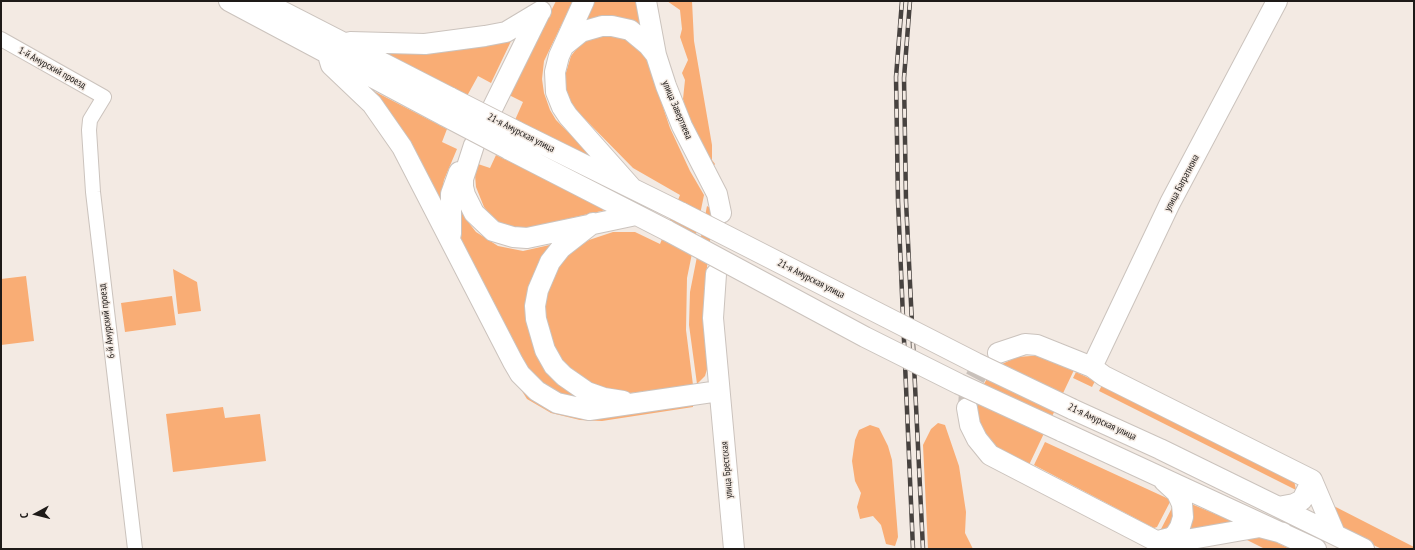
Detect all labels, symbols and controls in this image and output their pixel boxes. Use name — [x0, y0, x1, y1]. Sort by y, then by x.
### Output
street label: 1-й Амурский проезд — [16, 44, 88, 92]
street label: улица Завертяева — [659, 79, 695, 141]
street label: 21-я Амурская улица — [485, 111, 557, 155]
street label: улица Багратиона — [1162, 153, 1202, 213]
street label: 21-я Амурская улица — [775, 257, 847, 301]
street label: 6-й Амурский проезд — [96, 283, 118, 359]
street label: 21-я Амурская улица — [1066, 401, 1138, 443]
street label: улица Брестская — [719, 441, 735, 499]
north arrow — [16, 494, 56, 534]
text: С — [17, 512, 31, 519]

